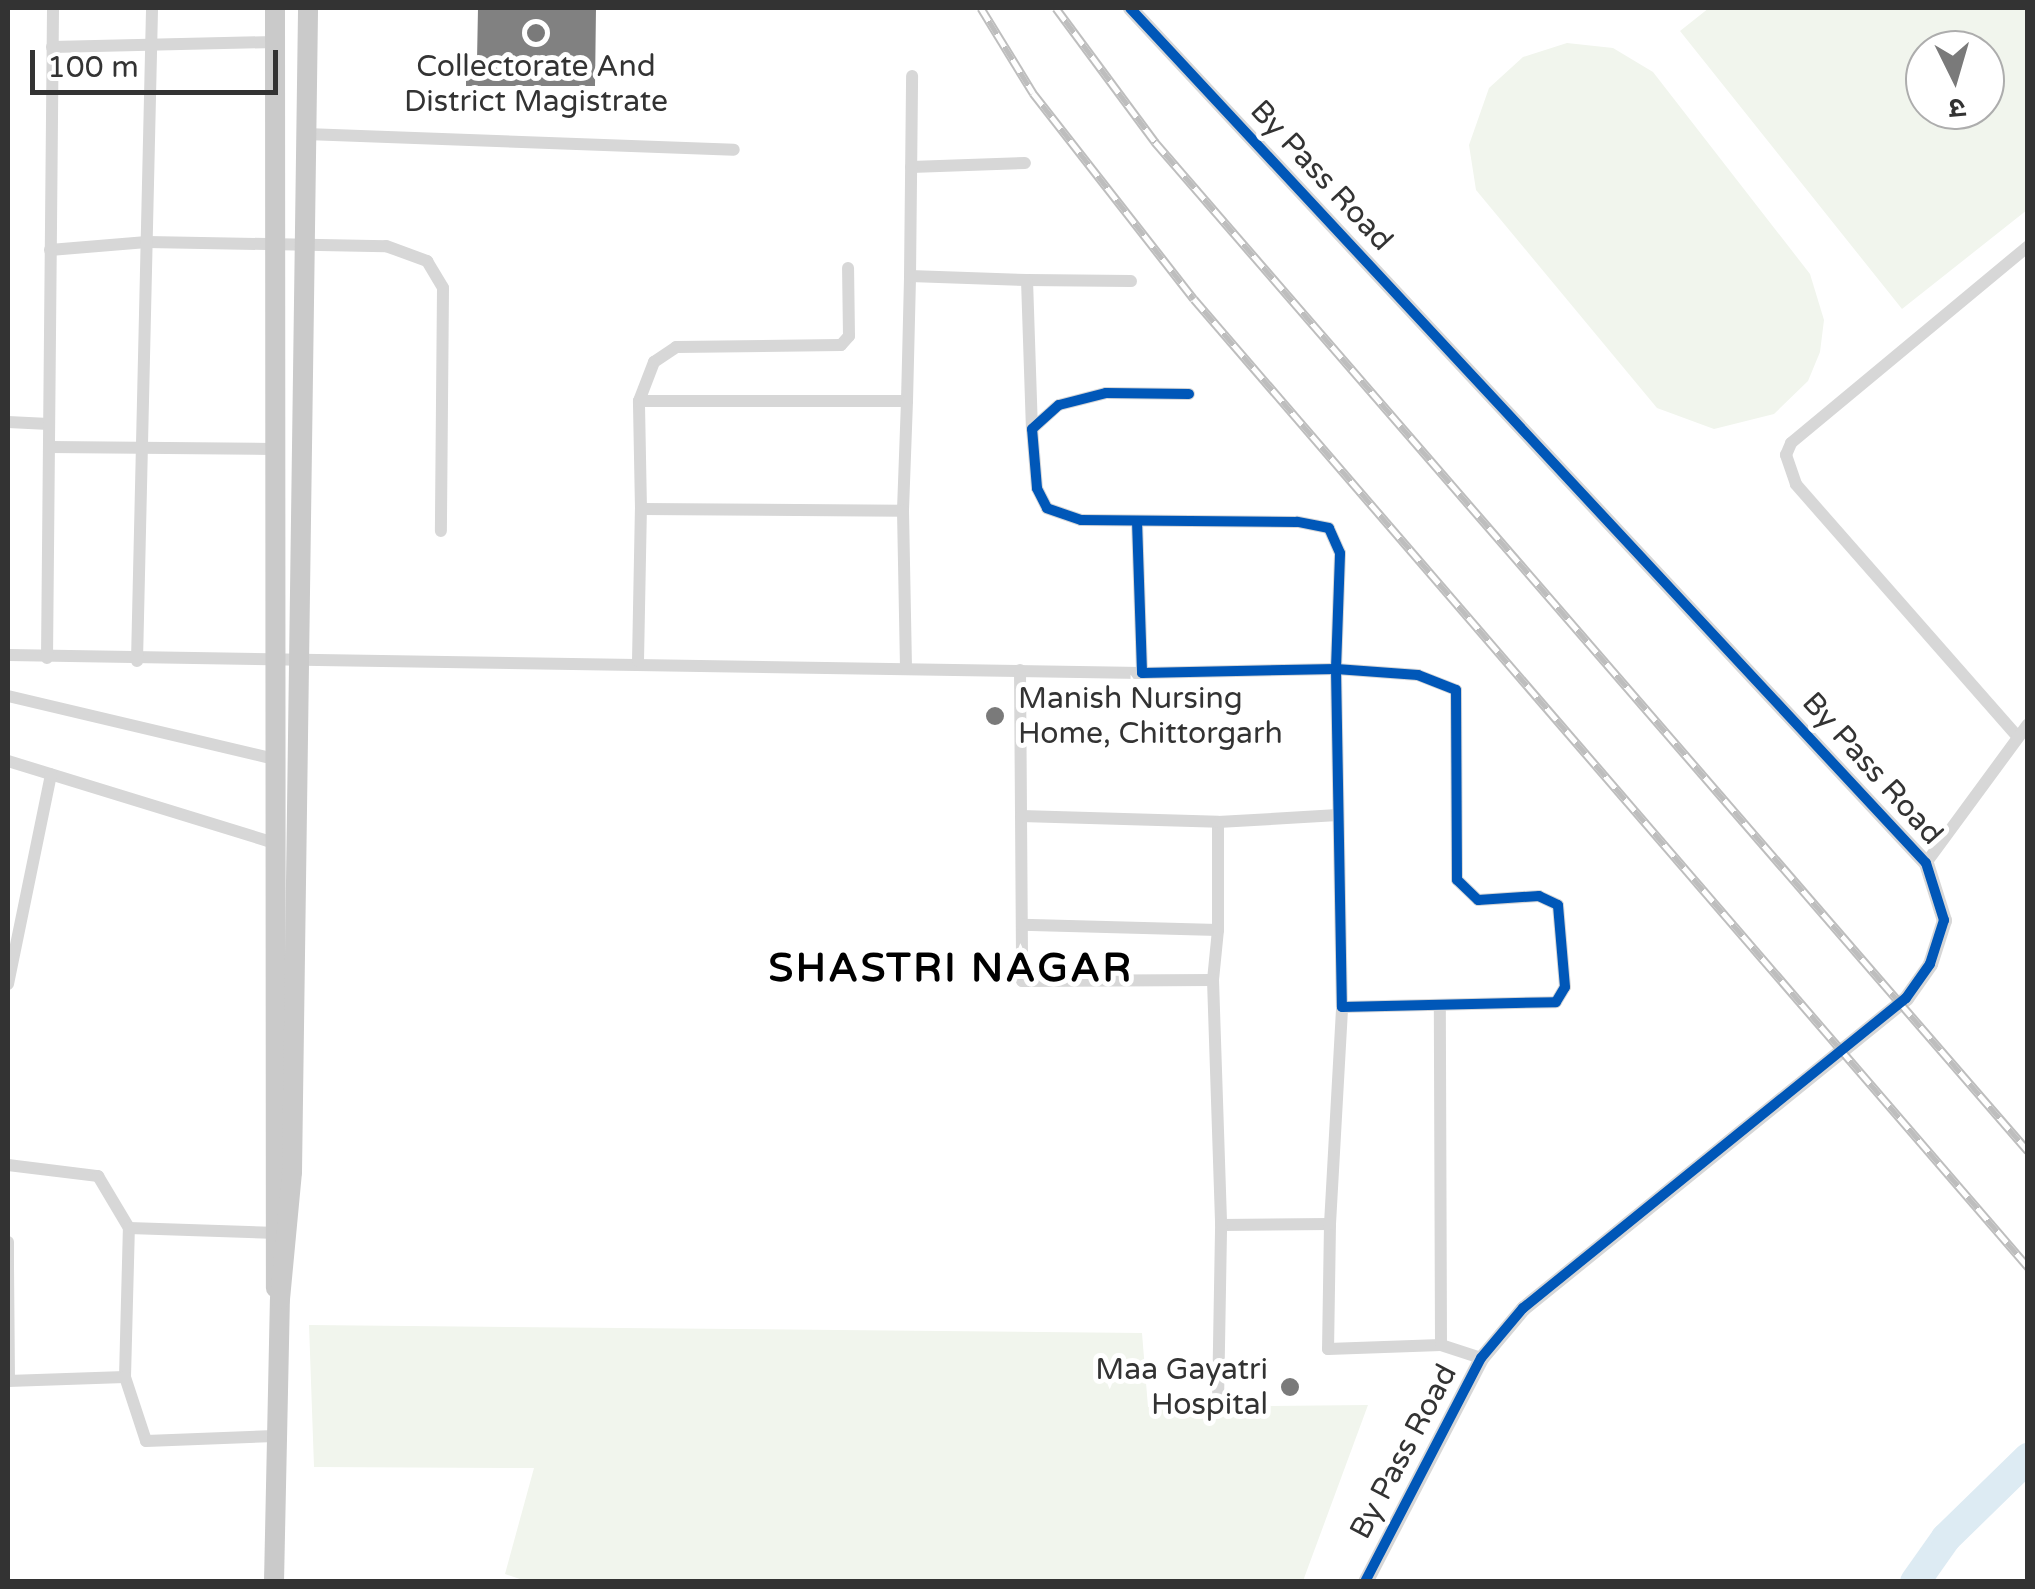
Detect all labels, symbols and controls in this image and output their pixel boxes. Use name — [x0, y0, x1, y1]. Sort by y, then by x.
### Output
marker: Collectorate And District Magistrate — [525, 22, 547, 44]
scale bar — [35, 30, 282, 92]
north arrow — [1905, 30, 2005, 130]
text: 100 m — [47, 49, 139, 86]
place label: Collectorate And District Magistrate — [404, 49, 668, 120]
text: उ — [1948, 90, 1967, 126]
street label: By Pass Road — [1242, 93, 1400, 259]
place label: Manish Nursing Home, Chittorgarh — [1018, 681, 1283, 752]
street label: By Pass Road — [1794, 685, 1950, 853]
marker: Manish Nursing Home, Chittorgarh — [982, 703, 1008, 729]
district label: SHASTRI NAGAR — [769, 944, 1133, 992]
place label: Maa Gayatri Hospital — [1095, 1352, 1268, 1422]
street label: By Pass Road — [1343, 1359, 1465, 1545]
marker: Maa Gayatri Hospital — [1277, 1374, 1303, 1400]

